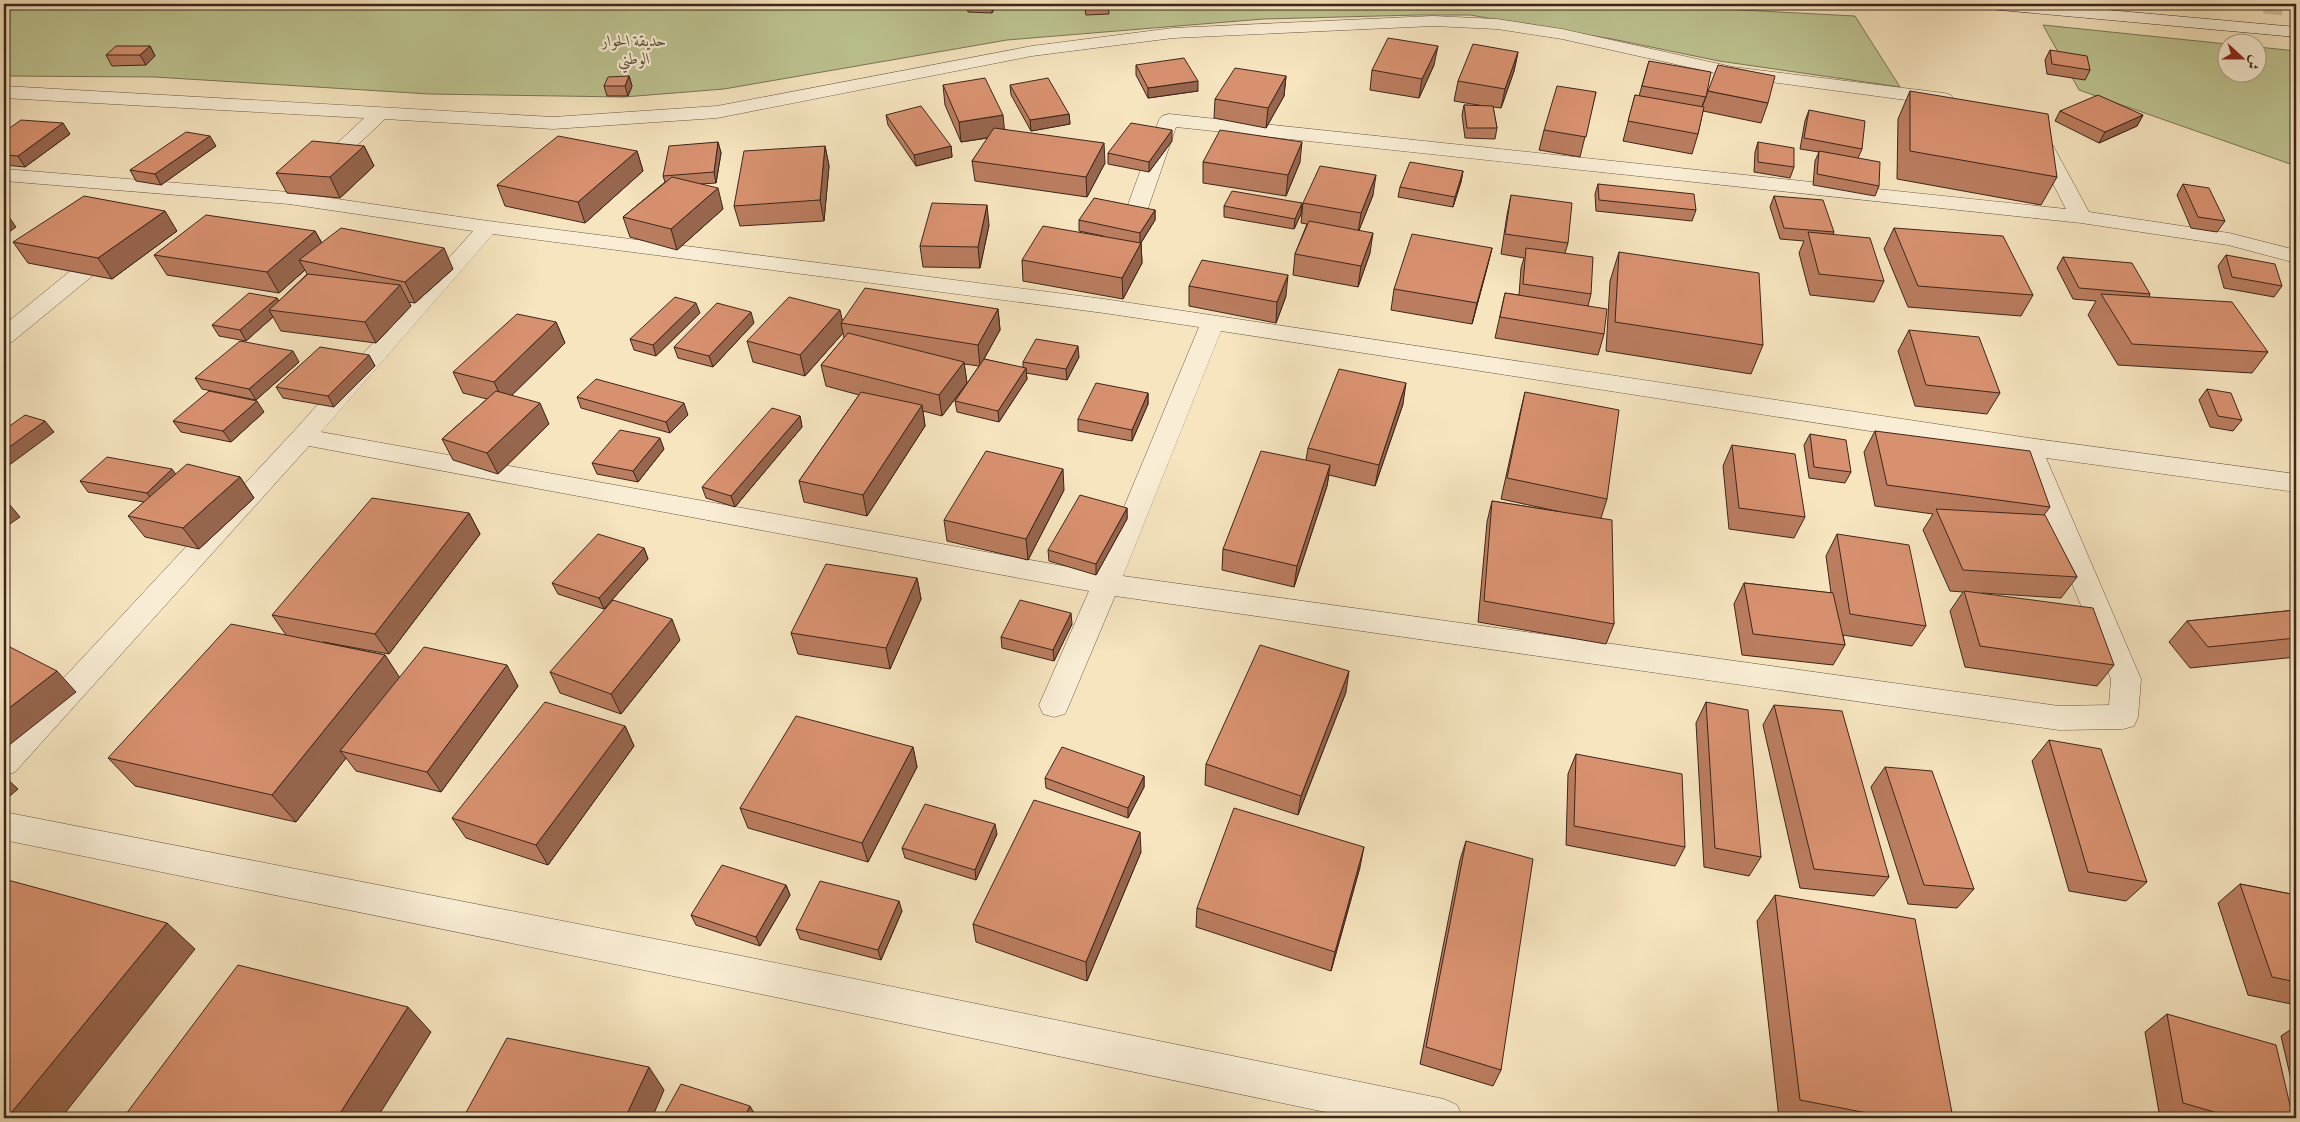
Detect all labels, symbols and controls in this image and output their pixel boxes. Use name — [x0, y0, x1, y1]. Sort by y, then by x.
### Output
park label: حديقة الحوار الوطني — [601, 31, 666, 74]
north arrow — [2218, 32, 2268, 82]
text: ش — [2243, 53, 2264, 72]

